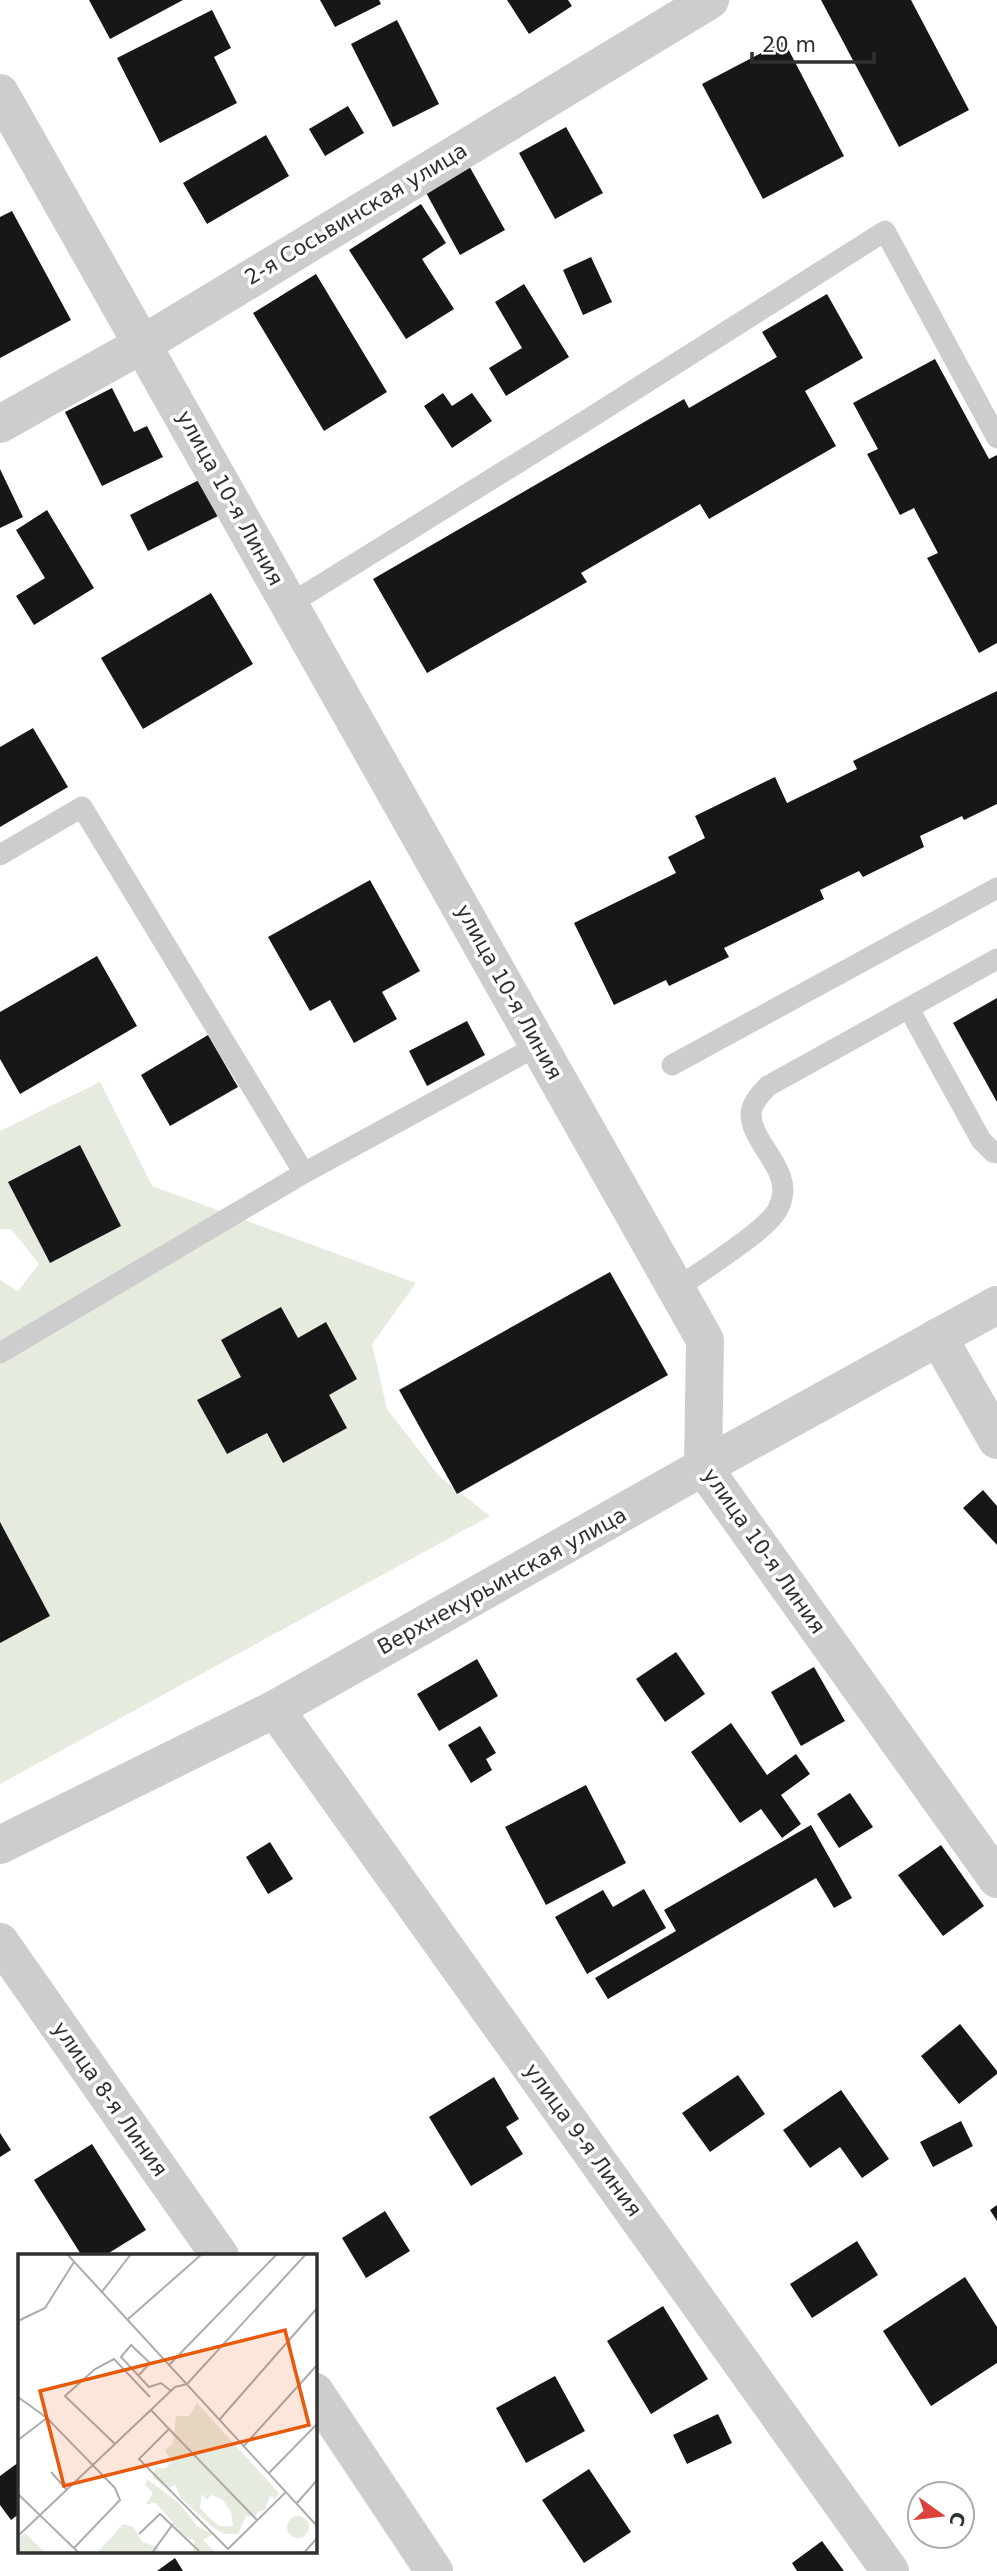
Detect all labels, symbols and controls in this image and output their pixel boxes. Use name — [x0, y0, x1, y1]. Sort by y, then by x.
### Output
scale bar — [752, 21, 874, 65]
text: 20 m — [762, 33, 816, 57]
street label: 2-я Сосьвинская улица — [241, 138, 471, 290]
street label: улица 10-я Линия — [172, 406, 288, 590]
street label: улица 10-я Линия — [451, 900, 567, 1084]
street label: улица 10-я Линия — [698, 1464, 830, 1638]
street label: Верхнекурьинская улица — [373, 1502, 631, 1660]
street label: улица 8-я Линия — [48, 2017, 172, 2181]
street label: улица 9-я Линия — [519, 2059, 647, 2221]
inset map — [18, 2254, 317, 2554]
north arrow — [906, 2480, 976, 2550]
text: С — [945, 2510, 970, 2529]

